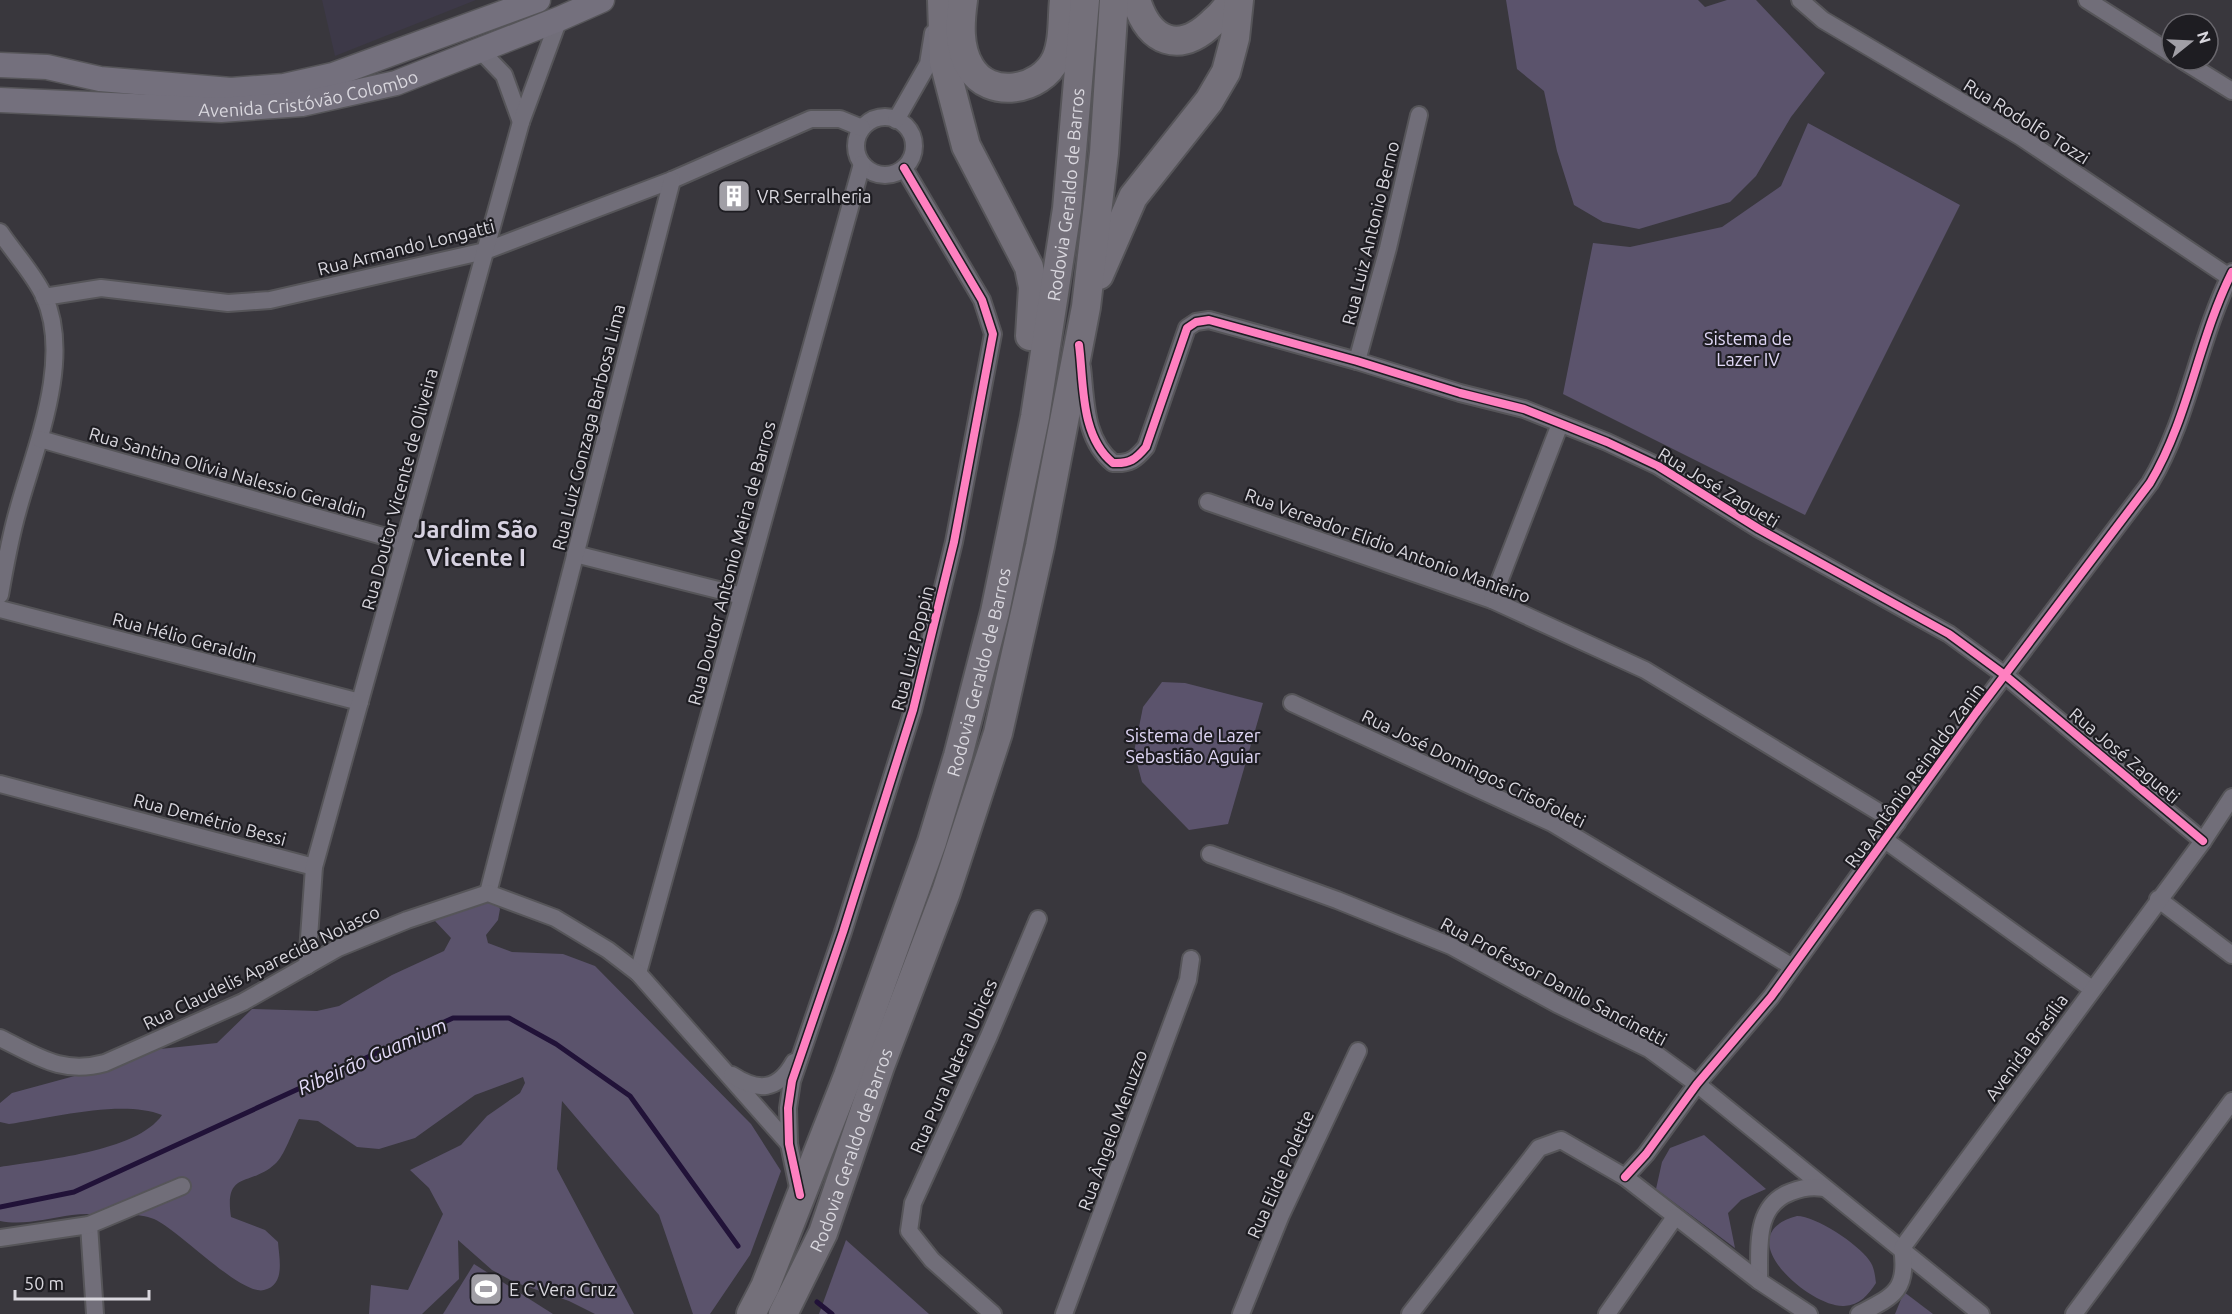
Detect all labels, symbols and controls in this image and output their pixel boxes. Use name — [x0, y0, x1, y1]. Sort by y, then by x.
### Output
north arrow — [2160, 12, 2220, 72]
text: N — [2194, 29, 2215, 46]
street label: Avenida Cristóvão Colombo — [198, 65, 421, 120]
street label: Rua Rodolfo Tozzi — [1961, 74, 2093, 168]
street label: Rodovia Geraldo de Barros — [1043, 87, 1087, 302]
street label: Rua Luiz Antonio Berno — [1337, 139, 1403, 327]
building icon: VR Serralheria — [716, 178, 752, 214]
place label: VR Serralheria — [757, 186, 871, 206]
street label: Rua Armando Longatti — [315, 215, 497, 279]
street label: Rua Luiz Gonzaga Barbosa Lima — [548, 302, 628, 552]
park label: Sistema de Lazer IV — [1704, 328, 1792, 369]
street label: Rua Doutor Vicente de Oliveira — [357, 366, 441, 612]
street label: Rua Doutor Antonio Meira de Barros — [683, 419, 779, 707]
street label: Rua Santina Olívia Nalessio Geraldin — [87, 423, 369, 521]
street label: Rua José Zagueti — [1655, 443, 1783, 531]
street label: Rua Vereador Elidio Antonio Manieiro — [1243, 484, 1533, 606]
district label: Jardim São Vicente I — [414, 516, 538, 571]
street label: Rodovia Geraldo de Barros — [942, 566, 1014, 779]
street label: Rua Luiz Poppin — [887, 584, 937, 712]
street label: Rua Hélio Geraldin — [110, 608, 260, 666]
street label: Rua Antônio Reinaldo Zanin — [1840, 679, 1988, 871]
street label: Rua José Zagueti — [2066, 703, 2184, 807]
street label: Rua José Domingos Crisofoleti — [1359, 705, 1589, 831]
park label: Sistema de Lazer Sebastião Aguiar — [1125, 725, 1261, 766]
street label: Rua Demétrio Bessi — [131, 789, 289, 849]
street label: Rua Claudelis Aparecida Nolasco — [140, 901, 382, 1033]
street label: Rua Professor Danilo Sancinetti — [1437, 913, 1671, 1049]
street label: Rua Pura Natera Ubices — [906, 976, 1001, 1156]
street label: Avenida Brasília — [1981, 990, 2071, 1104]
water label: Ribeirão Guamium — [294, 1013, 450, 1099]
street label: Rodovia Geraldo de Barros — [805, 1045, 896, 1255]
street label: Rua Ângelo Menuzzo — [1073, 1047, 1150, 1213]
street label: Rua Elide Polette — [1243, 1107, 1317, 1241]
scale bar — [15, 1263, 148, 1301]
sports icon: E C Vera Cruz — [468, 1271, 504, 1307]
text: 50 m — [24, 1273, 64, 1293]
place label: E C Vera Cruz — [509, 1279, 616, 1299]

